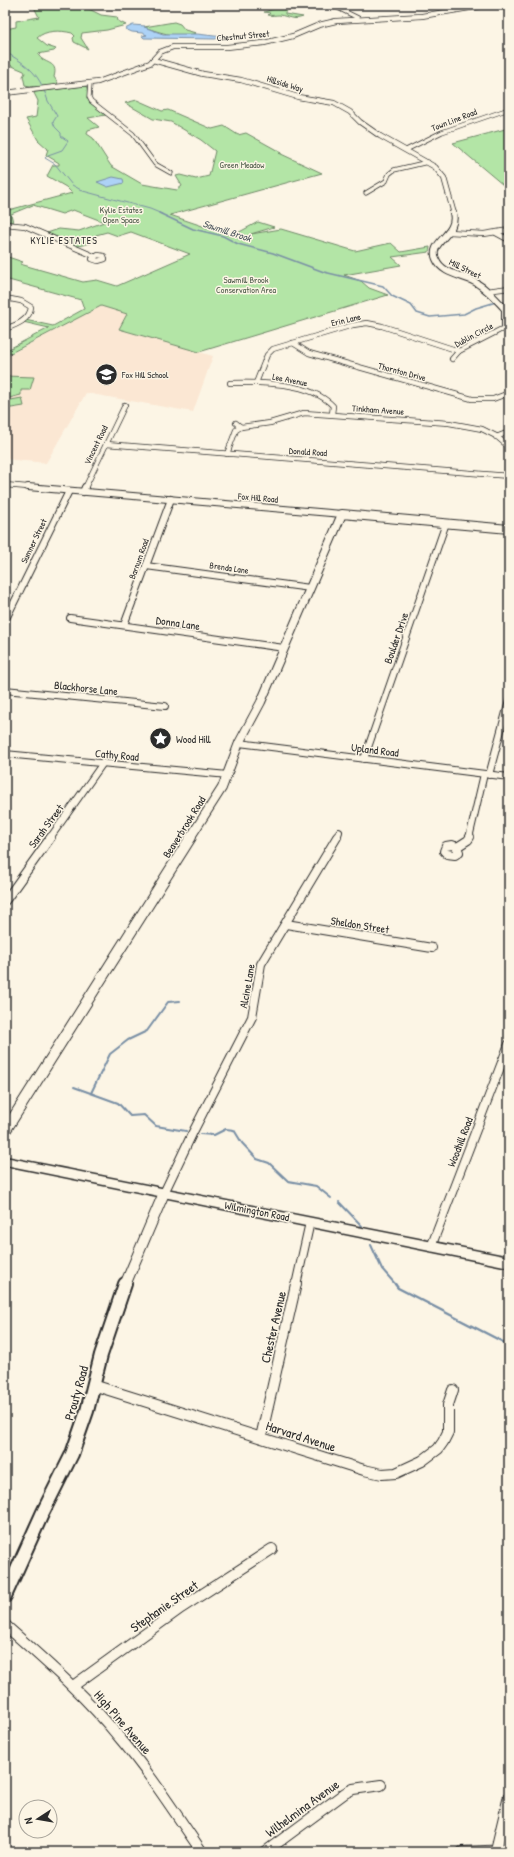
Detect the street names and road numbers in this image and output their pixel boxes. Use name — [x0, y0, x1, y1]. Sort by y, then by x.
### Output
street label: Chestnut Street — [216, 28, 271, 44]
street label: Hillside Way — [265, 73, 305, 95]
street label: Town Line Road — [429, 106, 479, 134]
street label: Mill Street — [447, 256, 484, 282]
street label: Erin Lane — [330, 311, 362, 329]
street label: Dublin Circle — [453, 320, 496, 350]
street label: Thornton Drive — [377, 360, 428, 384]
street label: Lee Avenue — [271, 371, 309, 389]
street label: Tinkham Avenue — [351, 402, 405, 418]
street label: Vincent Road — [81, 423, 111, 467]
street label: Donald Road — [289, 445, 328, 459]
street label: Fox Hill Road — [237, 490, 279, 506]
street label: Sumner Street — [18, 516, 50, 565]
street label: Barnum Road — [126, 537, 152, 581]
street label: Brenda Lane — [209, 559, 250, 577]
street label: Boulder Drive — [381, 610, 412, 666]
street label: Donna Lane — [155, 613, 201, 633]
street label: Blackhorse Lane — [54, 678, 119, 698]
street label: Upland Road — [350, 740, 400, 760]
street label: Cathy Road — [94, 746, 140, 764]
street label: Beaverbrook Road — [160, 793, 209, 860]
street label: Sarah Street — [25, 801, 67, 851]
street label: Sheldon Street — [330, 913, 390, 937]
street label: Alcine Lane — [236, 962, 258, 1009]
street label: Woodhill Road — [444, 1114, 476, 1169]
street label: Wilmington Road — [223, 1198, 291, 1224]
street label: Chester Avenue — [256, 1289, 290, 1365]
street label: Prouty Road — [60, 1364, 92, 1422]
street label: Harvard Avenue — [264, 1416, 338, 1456]
street label: Stephanie Street — [127, 1576, 202, 1636]
street label: High Pine Avenue — [90, 1686, 156, 1758]
street label: Wilhelmina Avenue — [261, 1775, 343, 1841]

